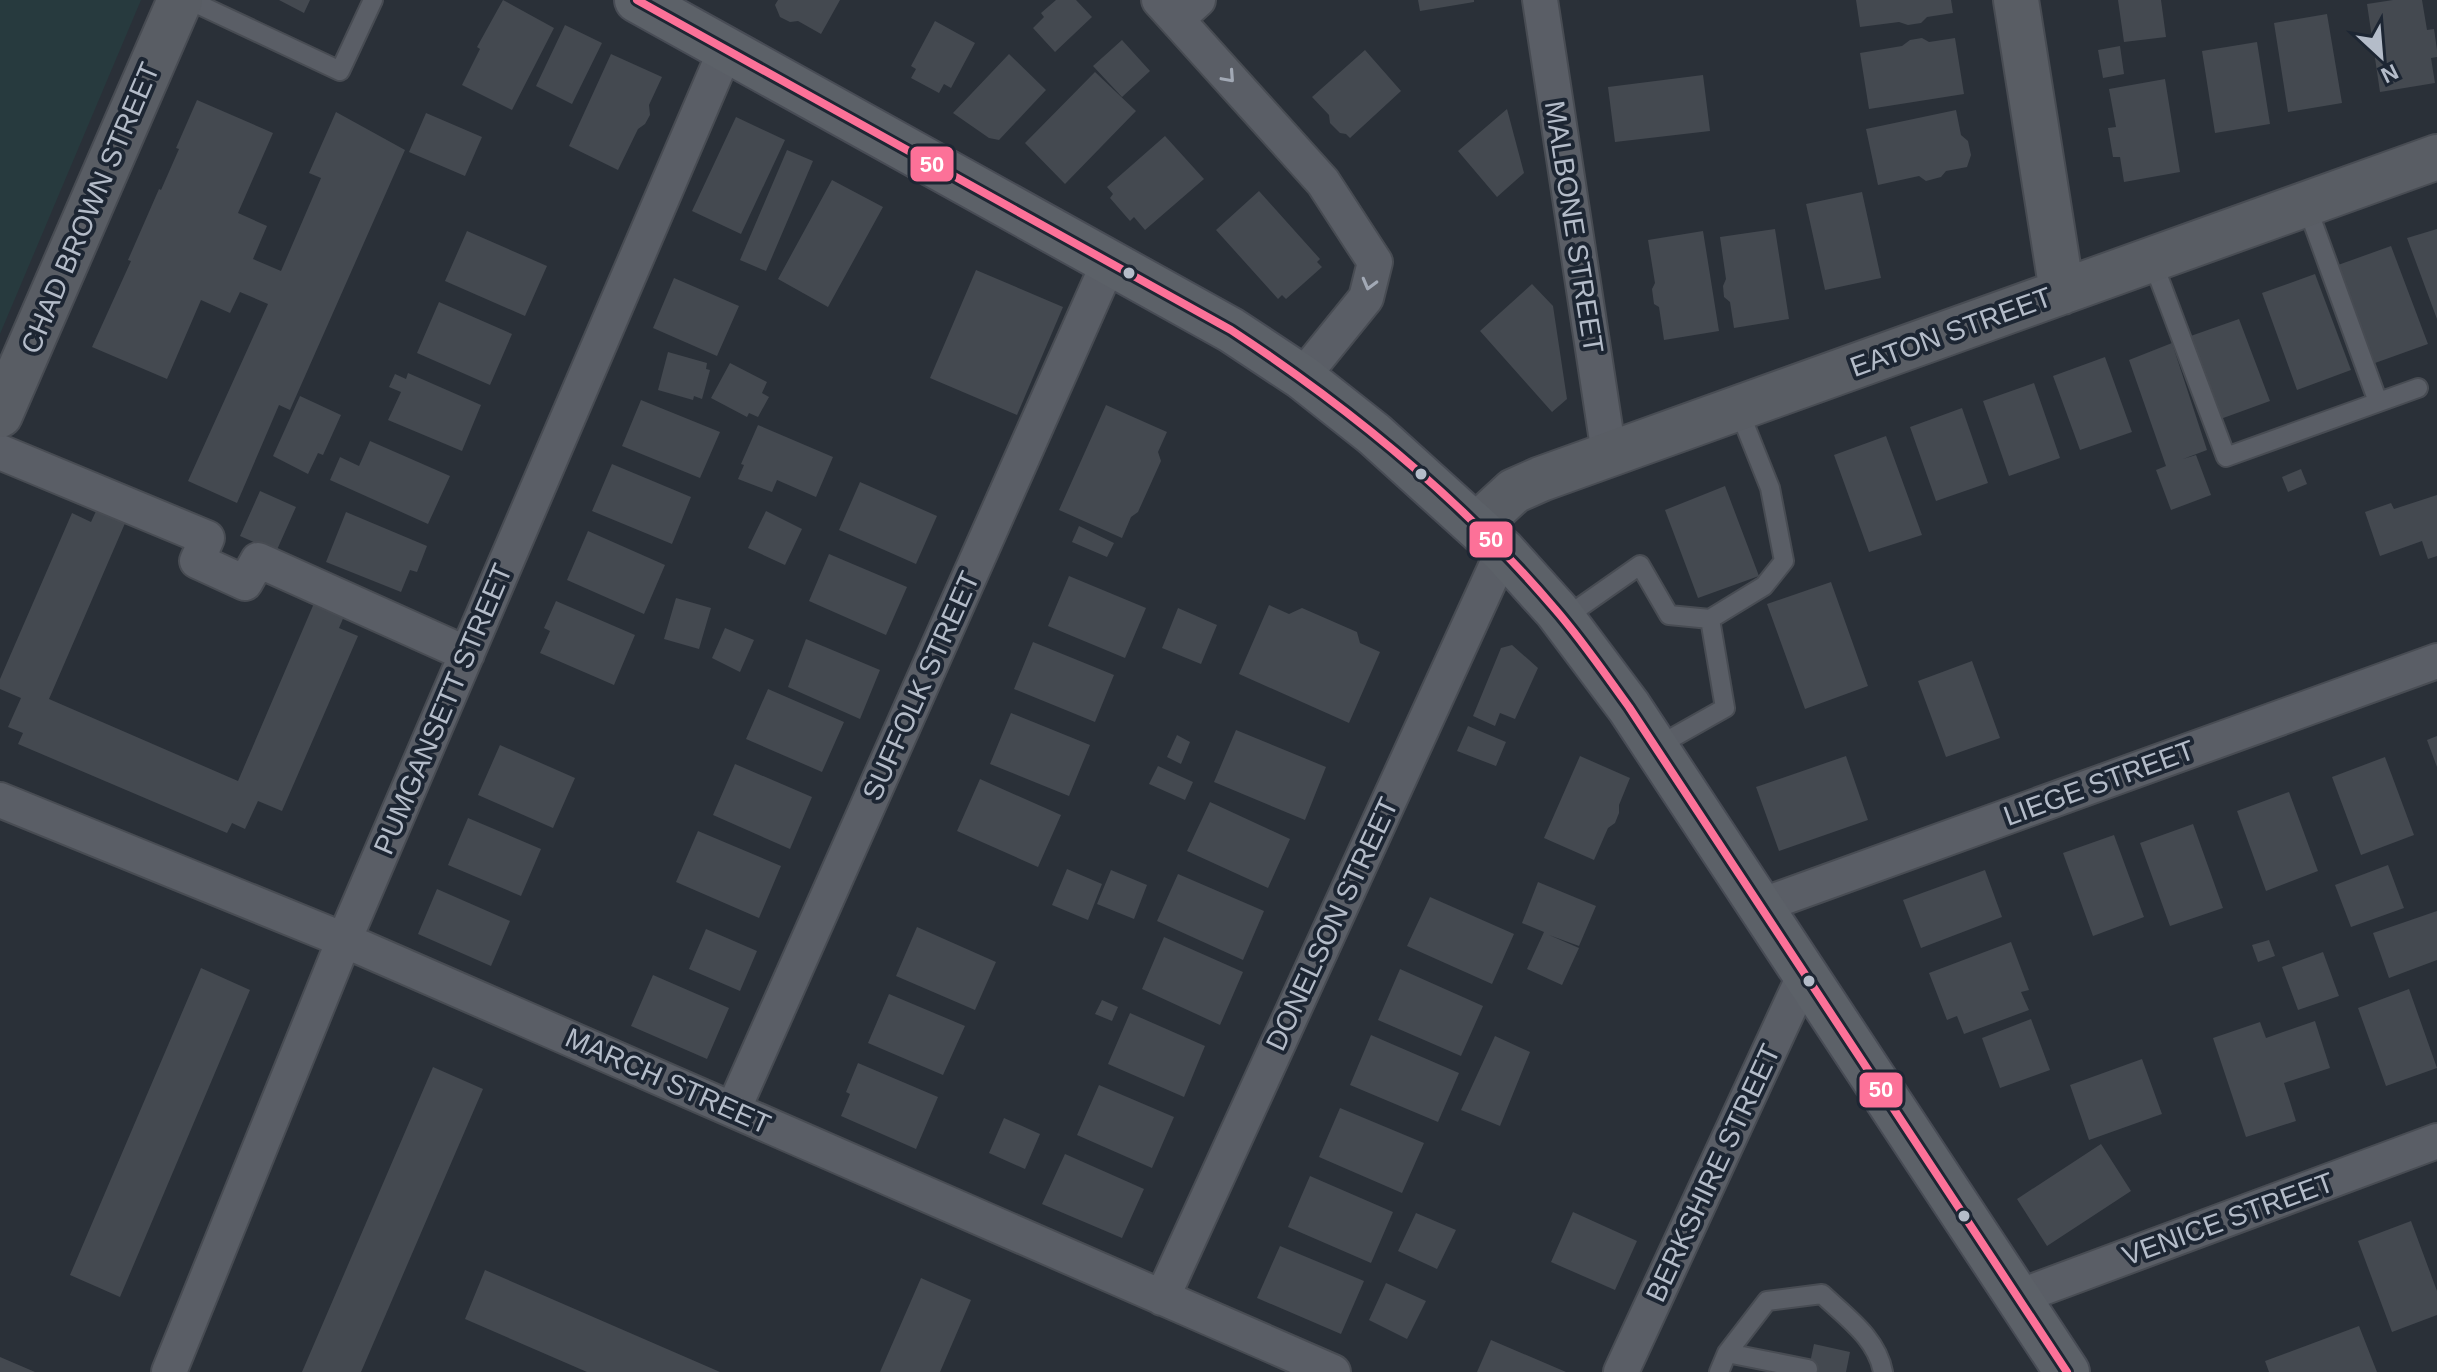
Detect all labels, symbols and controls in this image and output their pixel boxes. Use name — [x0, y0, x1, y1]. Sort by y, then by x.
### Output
north arrow — [2341, 16, 2421, 96]
street label: CHAD BROWN STREET — [15, 58, 165, 358]
text: N — [2377, 59, 2402, 88]
one-way arrow — [1219, 67, 1233, 82]
street label: MALBONE STREET — [1539, 99, 1609, 355]
line badge: 50 — [909, 145, 955, 183]
text: 50 — [920, 152, 944, 177]
unlabelled marker — [1121, 265, 1137, 281]
one-way arrow — [1362, 277, 1379, 291]
street label: EATON STREET — [1846, 281, 2056, 383]
unlabelled marker — [1413, 466, 1429, 482]
line badge: 50 — [1468, 520, 1514, 559]
text: 50 — [1479, 527, 1503, 552]
street label: PUMGANSETT STREET — [368, 559, 518, 859]
street label: SUFFOLK STREET — [857, 567, 985, 805]
street label: LIEGE STREET — [1999, 734, 2199, 832]
street label: DONELSON STREET — [1260, 793, 1404, 1055]
unlabelled marker — [1801, 973, 1817, 989]
street label: MARCH STREET — [561, 1022, 775, 1140]
street label: BERKSHIRE STREET — [1640, 1040, 1786, 1306]
line badge: 50 — [1858, 1071, 1904, 1109]
text: 50 — [1869, 1077, 1893, 1102]
street label: VENICE STREET — [2118, 1166, 2338, 1272]
unlabelled marker — [1956, 1208, 1972, 1224]

